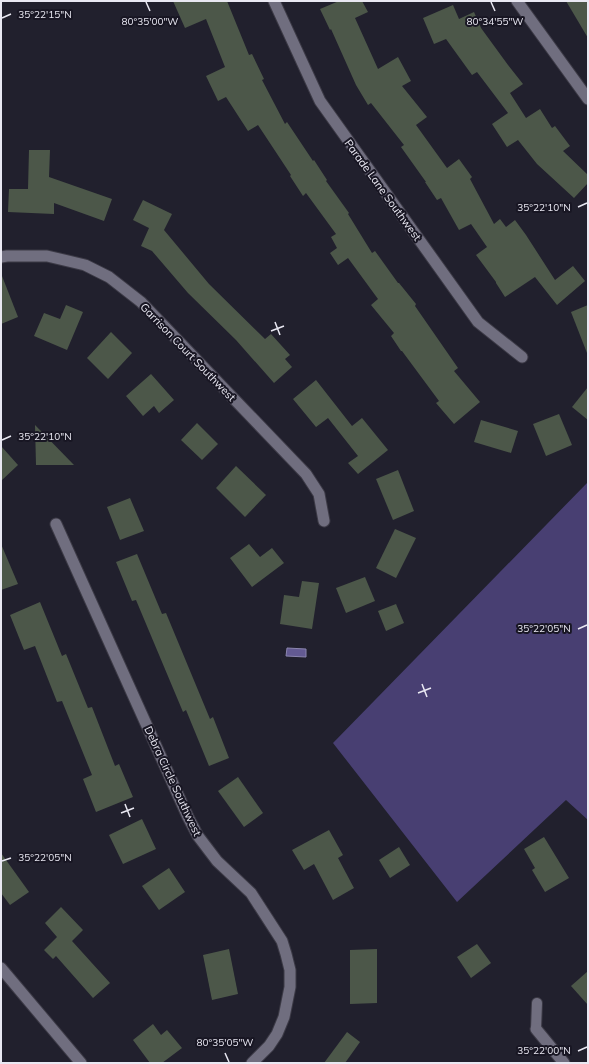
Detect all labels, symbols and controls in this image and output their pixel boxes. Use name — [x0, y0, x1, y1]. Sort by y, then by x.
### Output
text: 35°22'15"N — [18, 8, 72, 21]
text: 80°35'00"W — [122, 15, 178, 28]
text: 80°34'55"W — [467, 15, 523, 28]
street label: Parade Lane Southwest — [342, 137, 425, 244]
text: 35°22'10"N — [517, 201, 571, 214]
street label: Garrison Court Southwest — [137, 300, 239, 404]
text: 35°22'10"N — [18, 430, 72, 443]
text: 35°22'05"N — [517, 622, 571, 635]
street label: Debra Circle Southwest — [141, 724, 205, 838]
text: 35°22'05"N — [18, 851, 72, 864]
text: 80°35'05"W — [197, 1036, 253, 1049]
text: 35°22'00"N — [517, 1044, 571, 1057]

